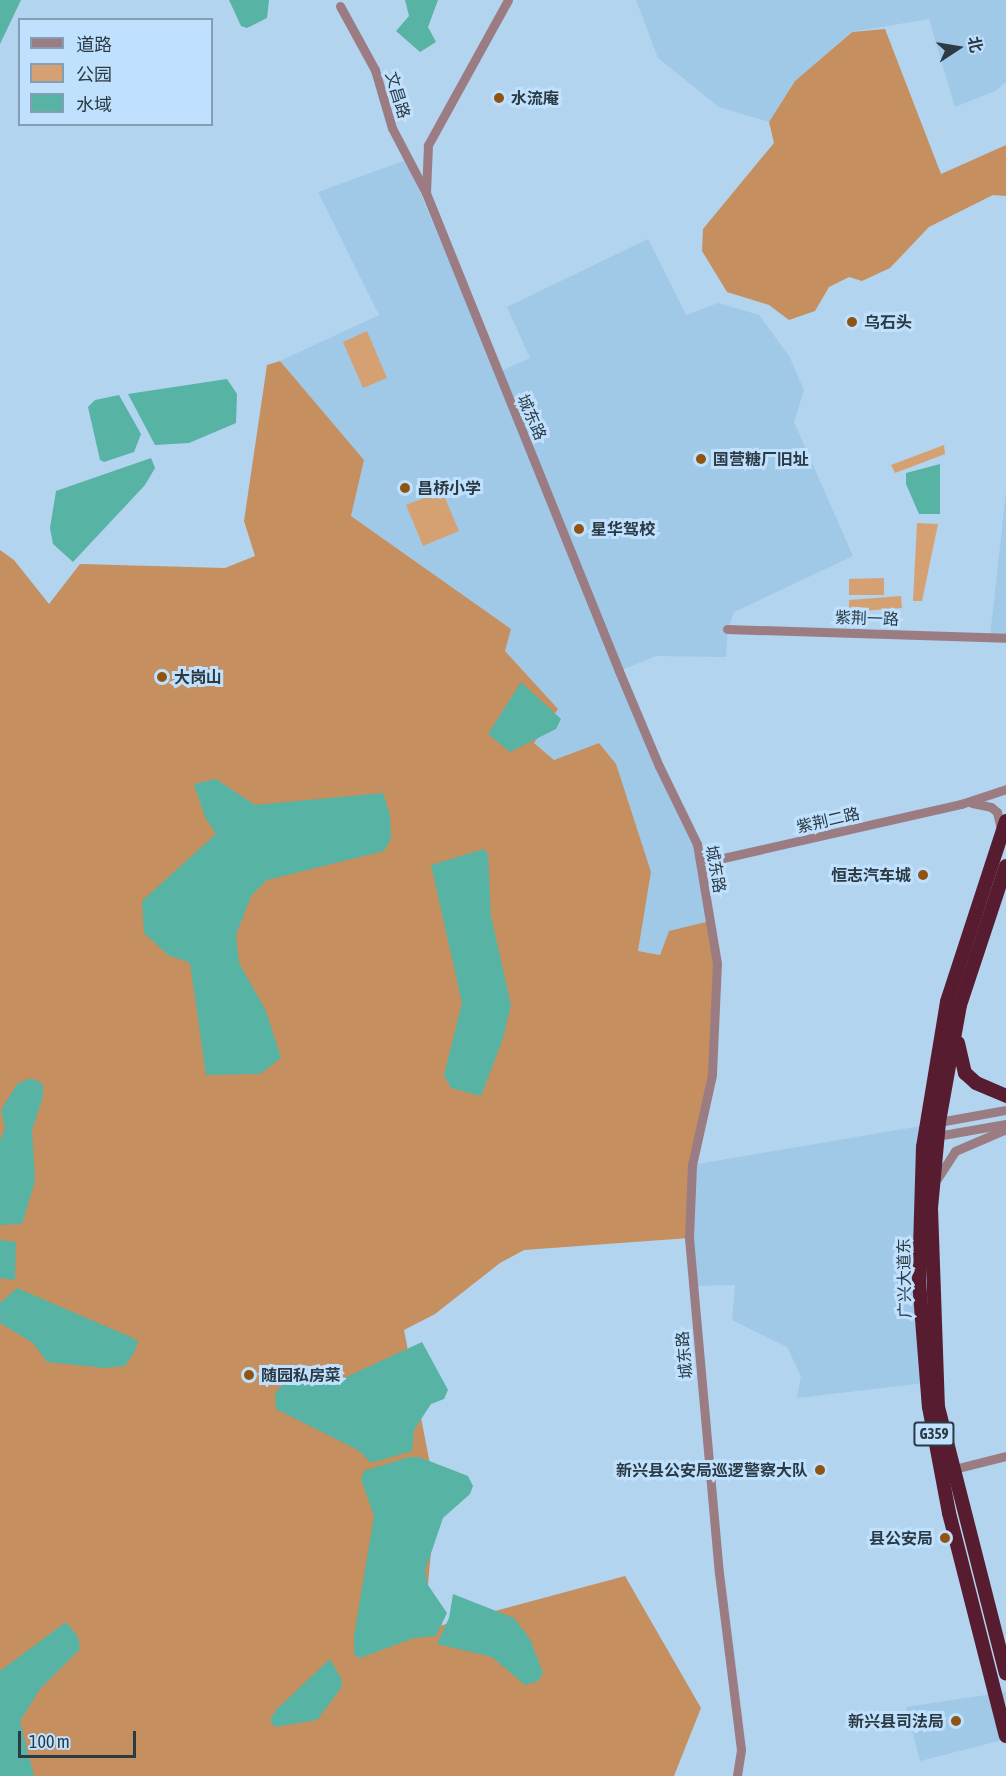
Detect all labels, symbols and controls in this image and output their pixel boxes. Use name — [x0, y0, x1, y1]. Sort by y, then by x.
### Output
legend — [18, 18, 213, 126]
north arrow — [928, 18, 988, 78]
text: 道路 — [76, 34, 112, 55]
text: 北 — [965, 35, 986, 54]
text: 公园 — [76, 64, 112, 85]
street label: 文昌路 — [382, 69, 414, 121]
place label: 水流庵 — [511, 88, 559, 108]
marker: 水流庵 — [492, 91, 506, 105]
text: 水域 — [76, 94, 112, 115]
place label: 乌石头 — [864, 312, 912, 332]
marker: 乌石头 — [845, 315, 859, 329]
street label: 城东路 — [513, 391, 551, 443]
place label: 国营糖厂旧址 — [713, 449, 809, 469]
marker: 国营糖厂旧址 — [694, 452, 708, 466]
place label: 昌桥小学 — [417, 478, 481, 498]
marker: 昌桥小学 — [398, 481, 412, 495]
place label: 星华驾校 — [591, 519, 655, 539]
marker: 星华驾校 — [572, 522, 586, 536]
street label: 紫荆一路 — [835, 607, 899, 629]
place label: 大岗山 — [174, 667, 222, 687]
marker: 大岗山 — [155, 670, 169, 684]
street label: 紫荆二路 — [795, 803, 861, 837]
street label: 城东路 — [702, 844, 730, 894]
place label: 恒志汽车城 — [831, 865, 911, 885]
marker: 恒志汽车城 — [916, 868, 930, 882]
street label: 广兴大道东 — [894, 1238, 914, 1318]
street label: 城东路 — [672, 1330, 696, 1380]
place label: 随园私房菜 — [261, 1365, 341, 1385]
marker: 随园私房菜 — [242, 1368, 256, 1382]
road number: G359 — [913, 1422, 955, 1446]
place label: 新兴县公安局巡逻警察大队 — [616, 1460, 808, 1480]
marker: 新兴县公安局巡逻警察大队 — [813, 1463, 827, 1477]
place label: 县公安局 — [869, 1528, 933, 1548]
marker: 县公安局 — [938, 1531, 952, 1545]
place label: 新兴县司法局 — [848, 1711, 944, 1731]
marker: 新兴县司法局 — [949, 1714, 963, 1728]
scale bar — [21, 1719, 140, 1757]
text: 100 m — [29, 1731, 70, 1752]

